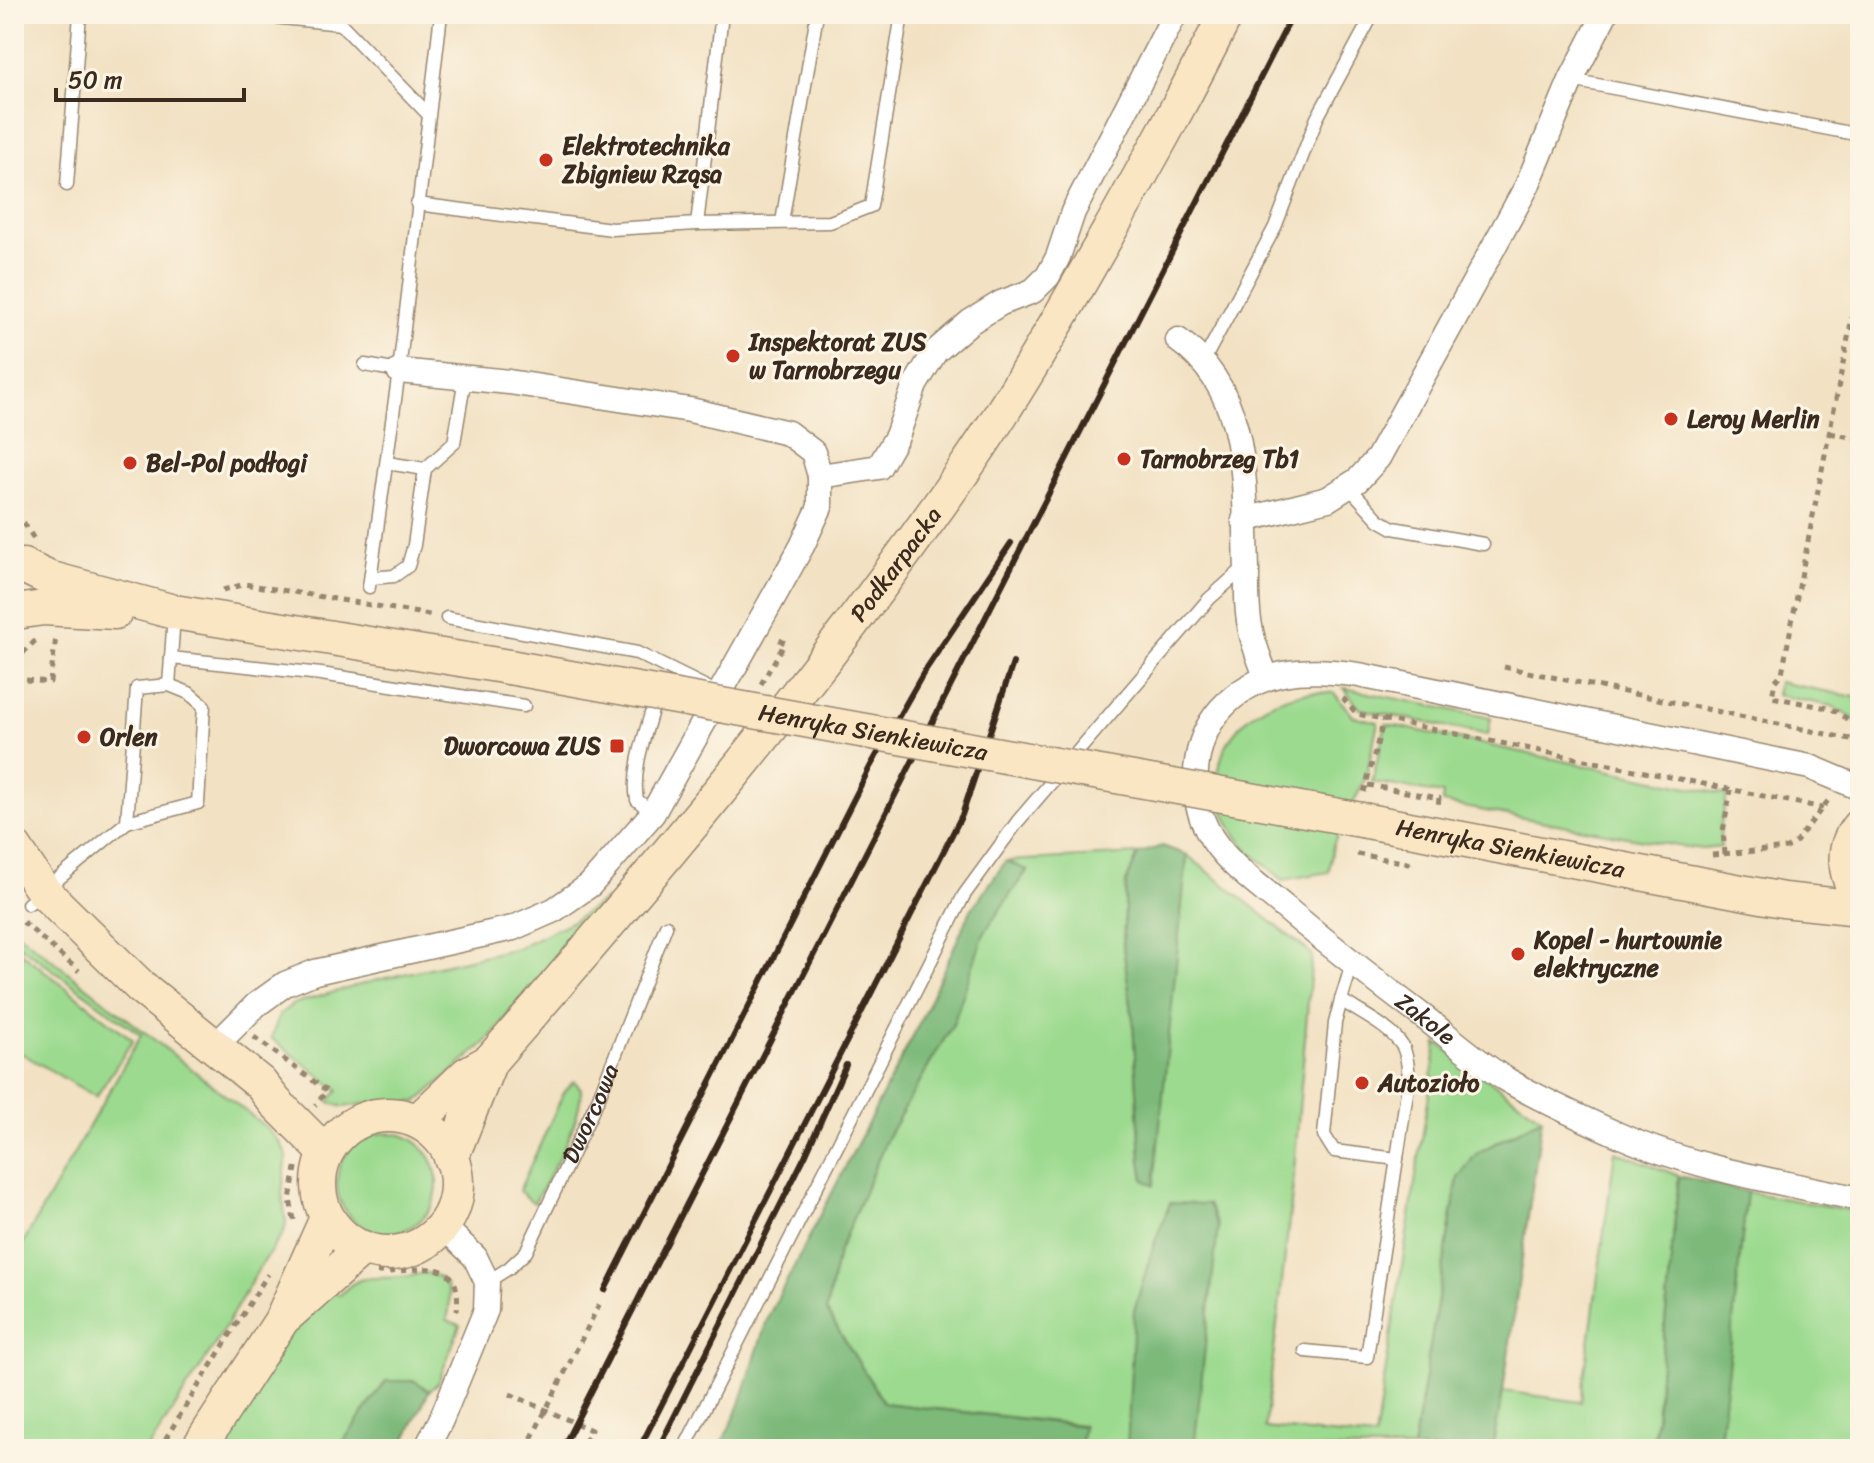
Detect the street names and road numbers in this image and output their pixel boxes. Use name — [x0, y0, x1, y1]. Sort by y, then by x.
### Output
street label: Podkarpacka — [839, 497, 953, 631]
street label: Henryka Sienkiewicza — [755, 691, 992, 774]
street label: Henryka Sienkiewicza — [1393, 806, 1629, 891]
street label: Zakole — [1386, 981, 1466, 1056]
street label: Dworcowa — [549, 1058, 631, 1171]

